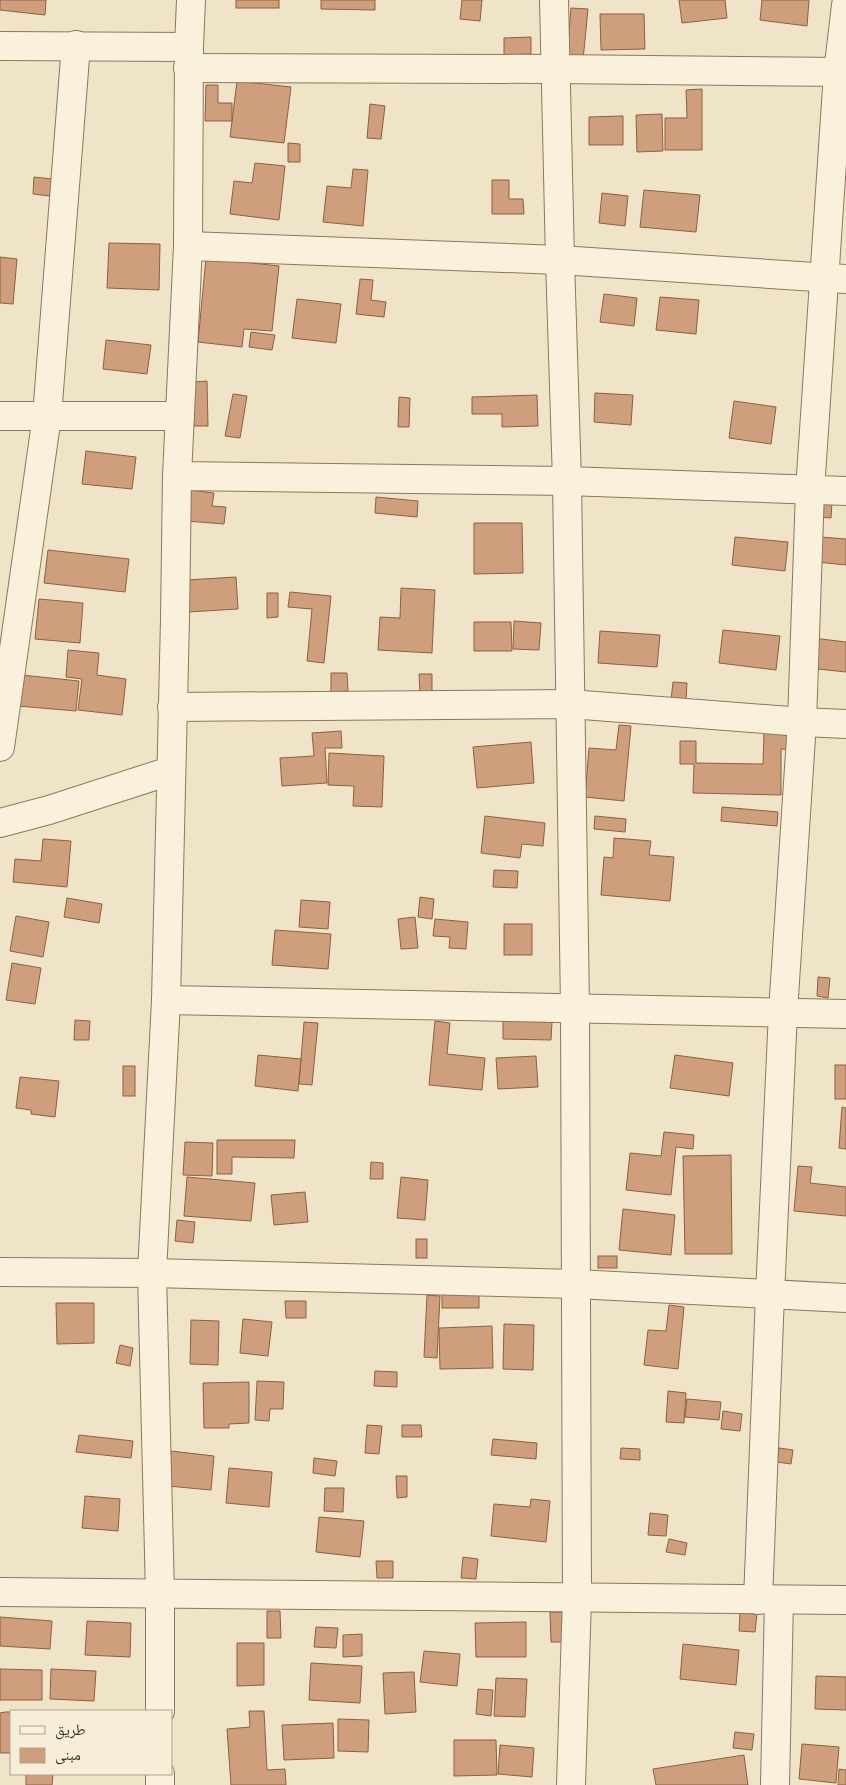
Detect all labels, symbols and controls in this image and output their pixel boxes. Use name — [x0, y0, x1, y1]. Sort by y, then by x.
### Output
legend — [10, 1710, 172, 1775]
text: طريق — [55, 1720, 86, 1740]
text: مبنى — [55, 1745, 81, 1765]

